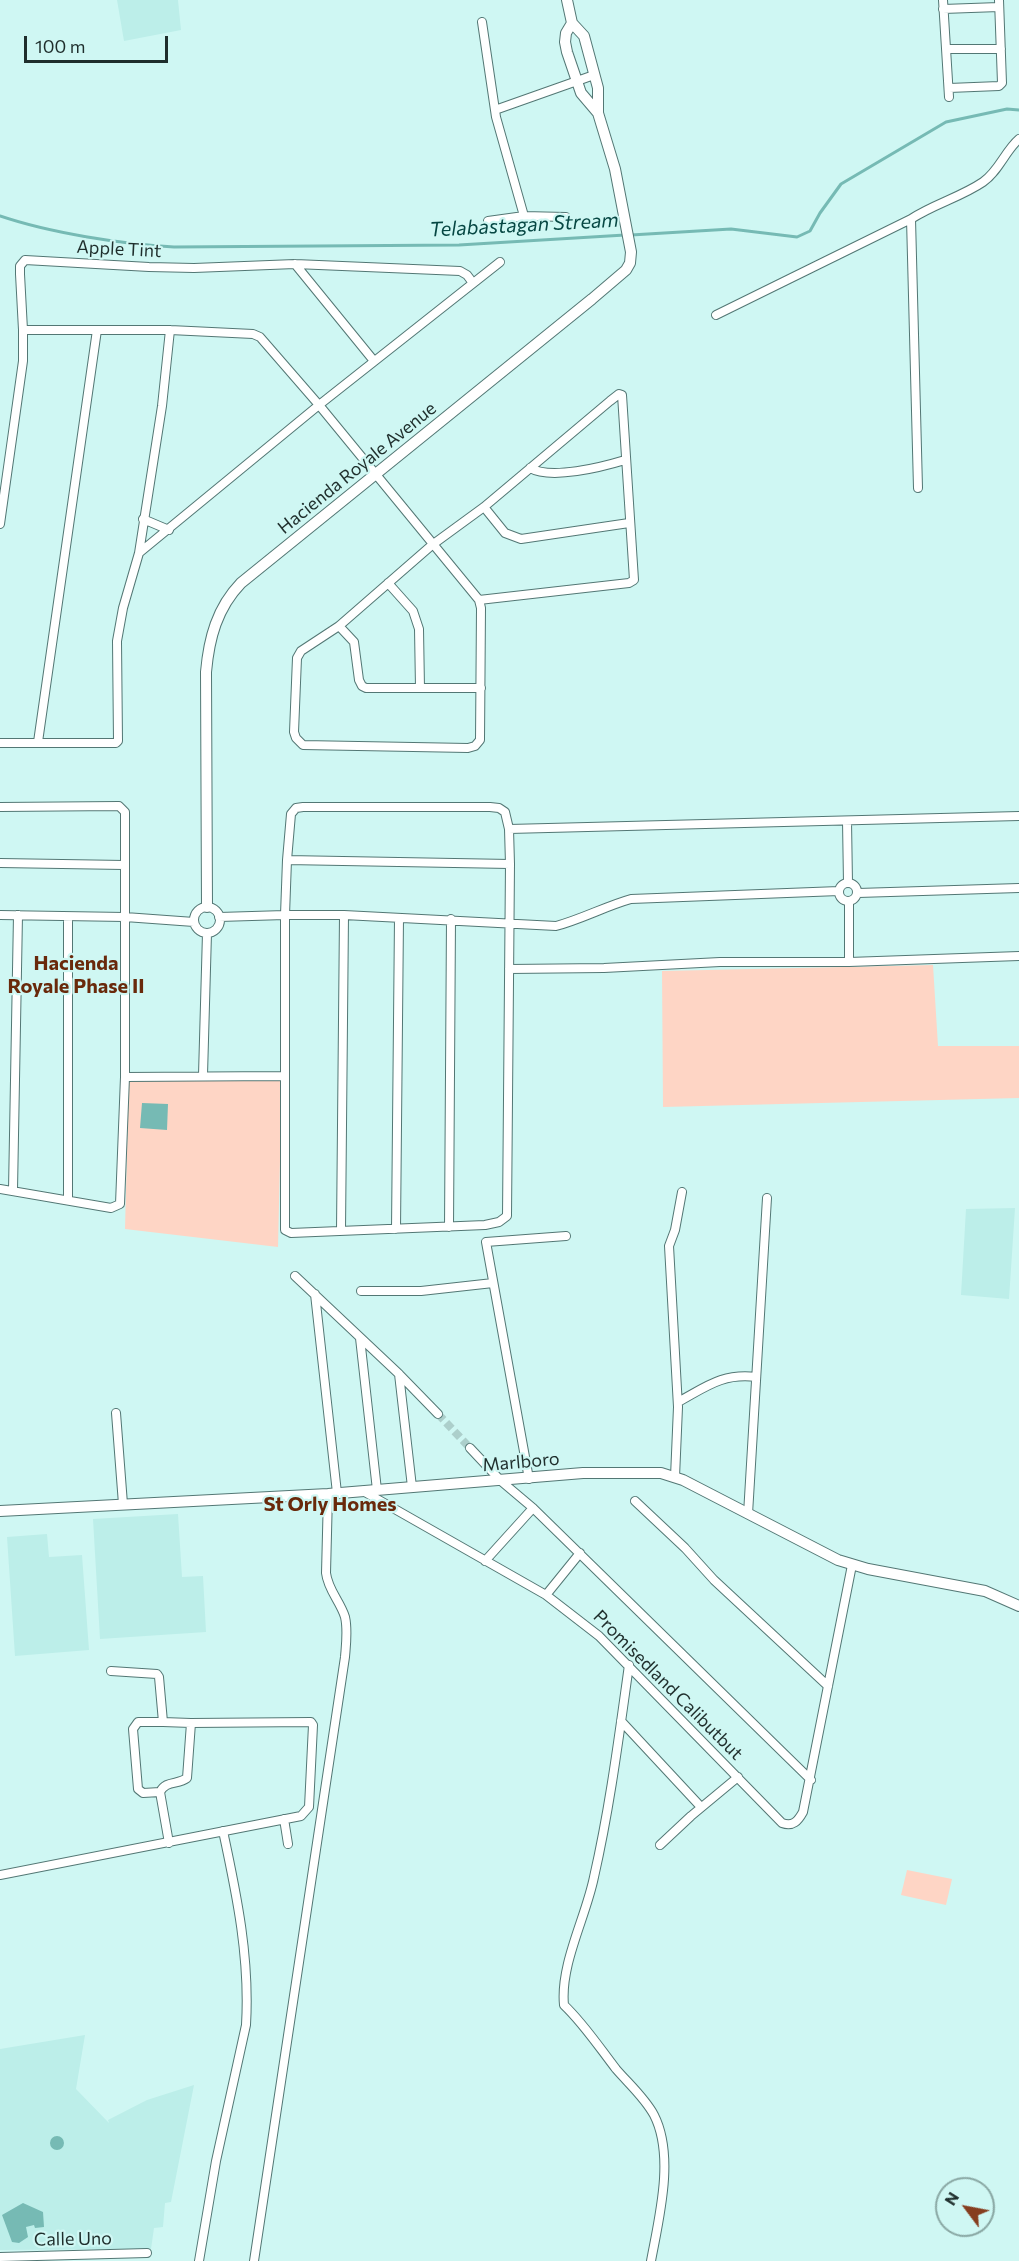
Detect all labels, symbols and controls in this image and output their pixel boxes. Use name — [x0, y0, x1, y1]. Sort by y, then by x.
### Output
scale bar — [27, 24, 171, 62]
text: 100 m — [35, 35, 85, 57]
water label: Telabastagan Stream — [429, 208, 619, 242]
street label: Apple Tint — [76, 236, 162, 262]
street label: Hacienda Royale Avenue — [273, 397, 441, 539]
district label: Hacienda Royale Phase II — [7, 951, 145, 998]
street label: Marlboro — [482, 1448, 560, 1476]
district label: St Orly Homes — [263, 1492, 397, 1516]
street label: Promisedland Calibutbut — [589, 1606, 747, 1764]
north arrow — [935, 2177, 995, 2237]
text: N — [940, 2188, 962, 2208]
street label: Calle Uno — [34, 2228, 112, 2250]

